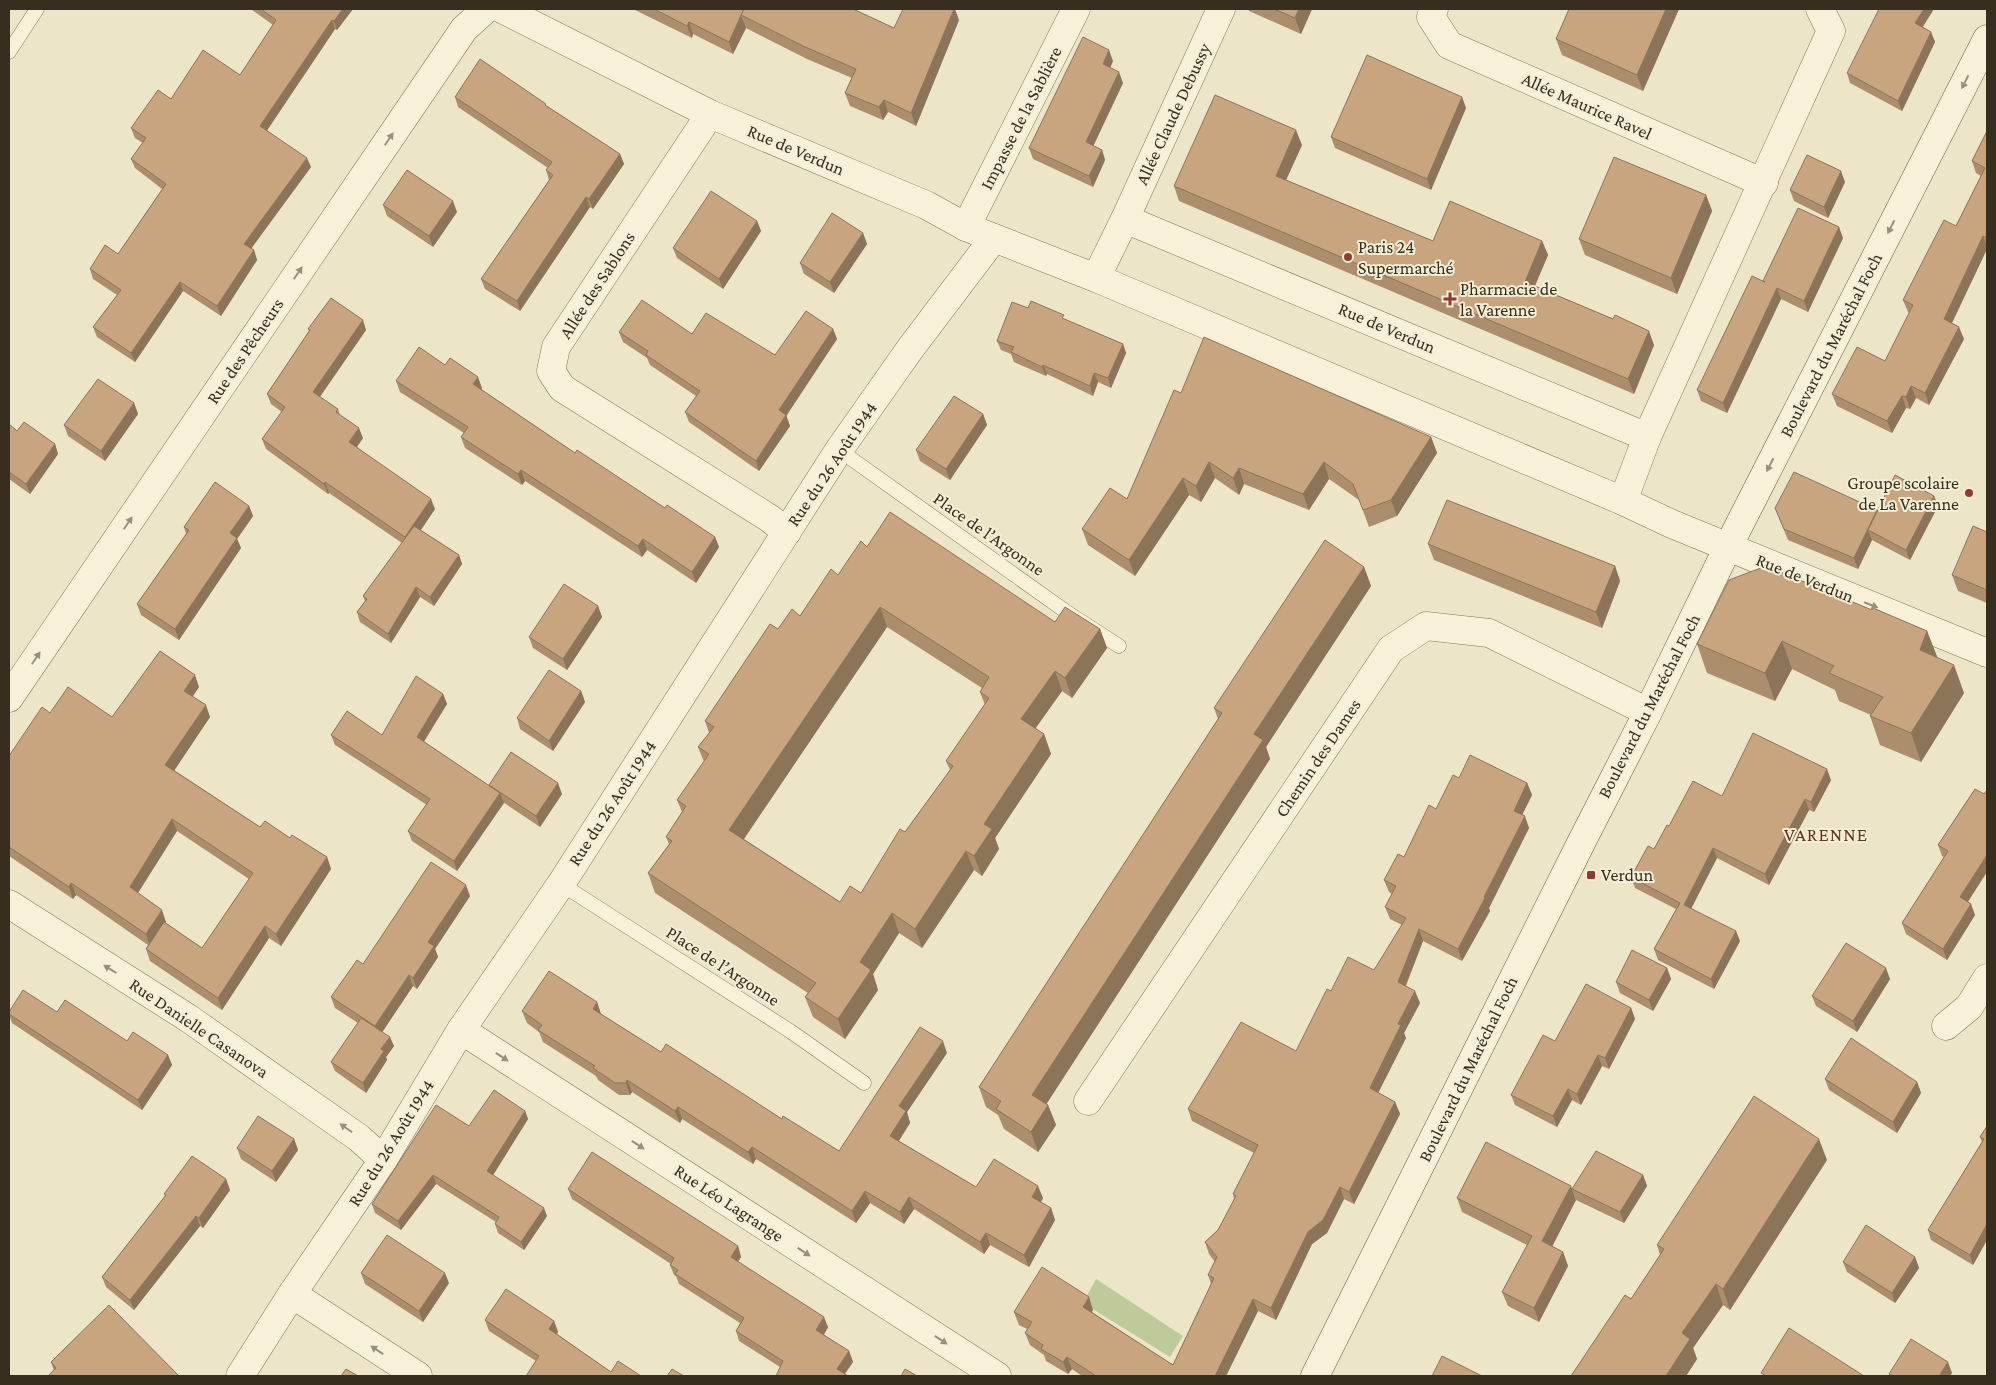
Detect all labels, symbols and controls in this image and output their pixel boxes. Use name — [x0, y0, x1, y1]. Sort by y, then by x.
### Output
street label: Allée Claude Debussy — [1131, 39, 1215, 188]
street label: Impasse de la Sablière — [976, 43, 1066, 193]
street label: Allée Maurice Ravel — [1519, 68, 1655, 144]
one-way arrow — [1961, 75, 1969, 89]
street label: Rue de Verdun — [744, 121, 848, 180]
one-way arrow — [385, 132, 394, 146]
one-way arrow — [1887, 220, 1895, 234]
street label: Allée des Sablons — [555, 228, 639, 342]
place label: Paris 24 Supermarché — [1358, 237, 1454, 278]
street label: Boulevard du Maréchal Foch — [1776, 249, 1886, 440]
marker: Paris 24 Supermarché — [1342, 251, 1354, 263]
one-way arrow — [293, 267, 303, 280]
place label: Pharmacie de la Varenne — [1460, 279, 1557, 320]
marker: Pharmacie de la Varenne — [1444, 293, 1456, 305]
street label: Rue des Pêcheurs — [202, 294, 288, 408]
street label: Rue de Verdun — [1335, 299, 1439, 358]
street label: Rue du 26 Août 1944 — [783, 398, 881, 530]
one-way arrow — [1766, 458, 1774, 472]
place label: Groupe scolaire de La Varenne — [1847, 473, 1959, 514]
marker: Groupe scolaire de La Varenne — [1963, 487, 1975, 499]
street label: Place de l’Argonne — [930, 488, 1048, 580]
one-way arrow — [123, 517, 133, 530]
street label: Rue de Verdun — [1753, 549, 1857, 607]
one-way arrow — [1863, 602, 1878, 610]
street label: Boulevard du Maréchal Foch — [1594, 610, 1704, 801]
one-way arrow — [31, 651, 41, 665]
street label: Chemin des Dames — [1271, 695, 1365, 821]
street label: Rue du 26 Août 1944 — [564, 737, 660, 869]
district label: VARENNE — [1784, 824, 1868, 845]
place label: Verdun — [1601, 865, 1653, 885]
marker: Verdun — [1585, 869, 1597, 881]
street label: Place de l’Argonne — [663, 922, 783, 1010]
one-way arrow — [103, 964, 116, 973]
street label: Boulevard du Maréchal Foch — [1414, 973, 1522, 1165]
street label: Rue Danielle Casanova — [126, 974, 272, 1082]
one-way arrow — [495, 1052, 508, 1062]
street label: Rue du 26 Août 1944 — [344, 1076, 438, 1210]
one-way arrow — [339, 1123, 352, 1133]
one-way arrow — [632, 1140, 645, 1150]
street label: Rue Léo Lagrange — [671, 1160, 788, 1246]
one-way arrow — [798, 1247, 811, 1257]
one-way arrow — [934, 1336, 947, 1345]
one-way arrow — [371, 1345, 384, 1354]

